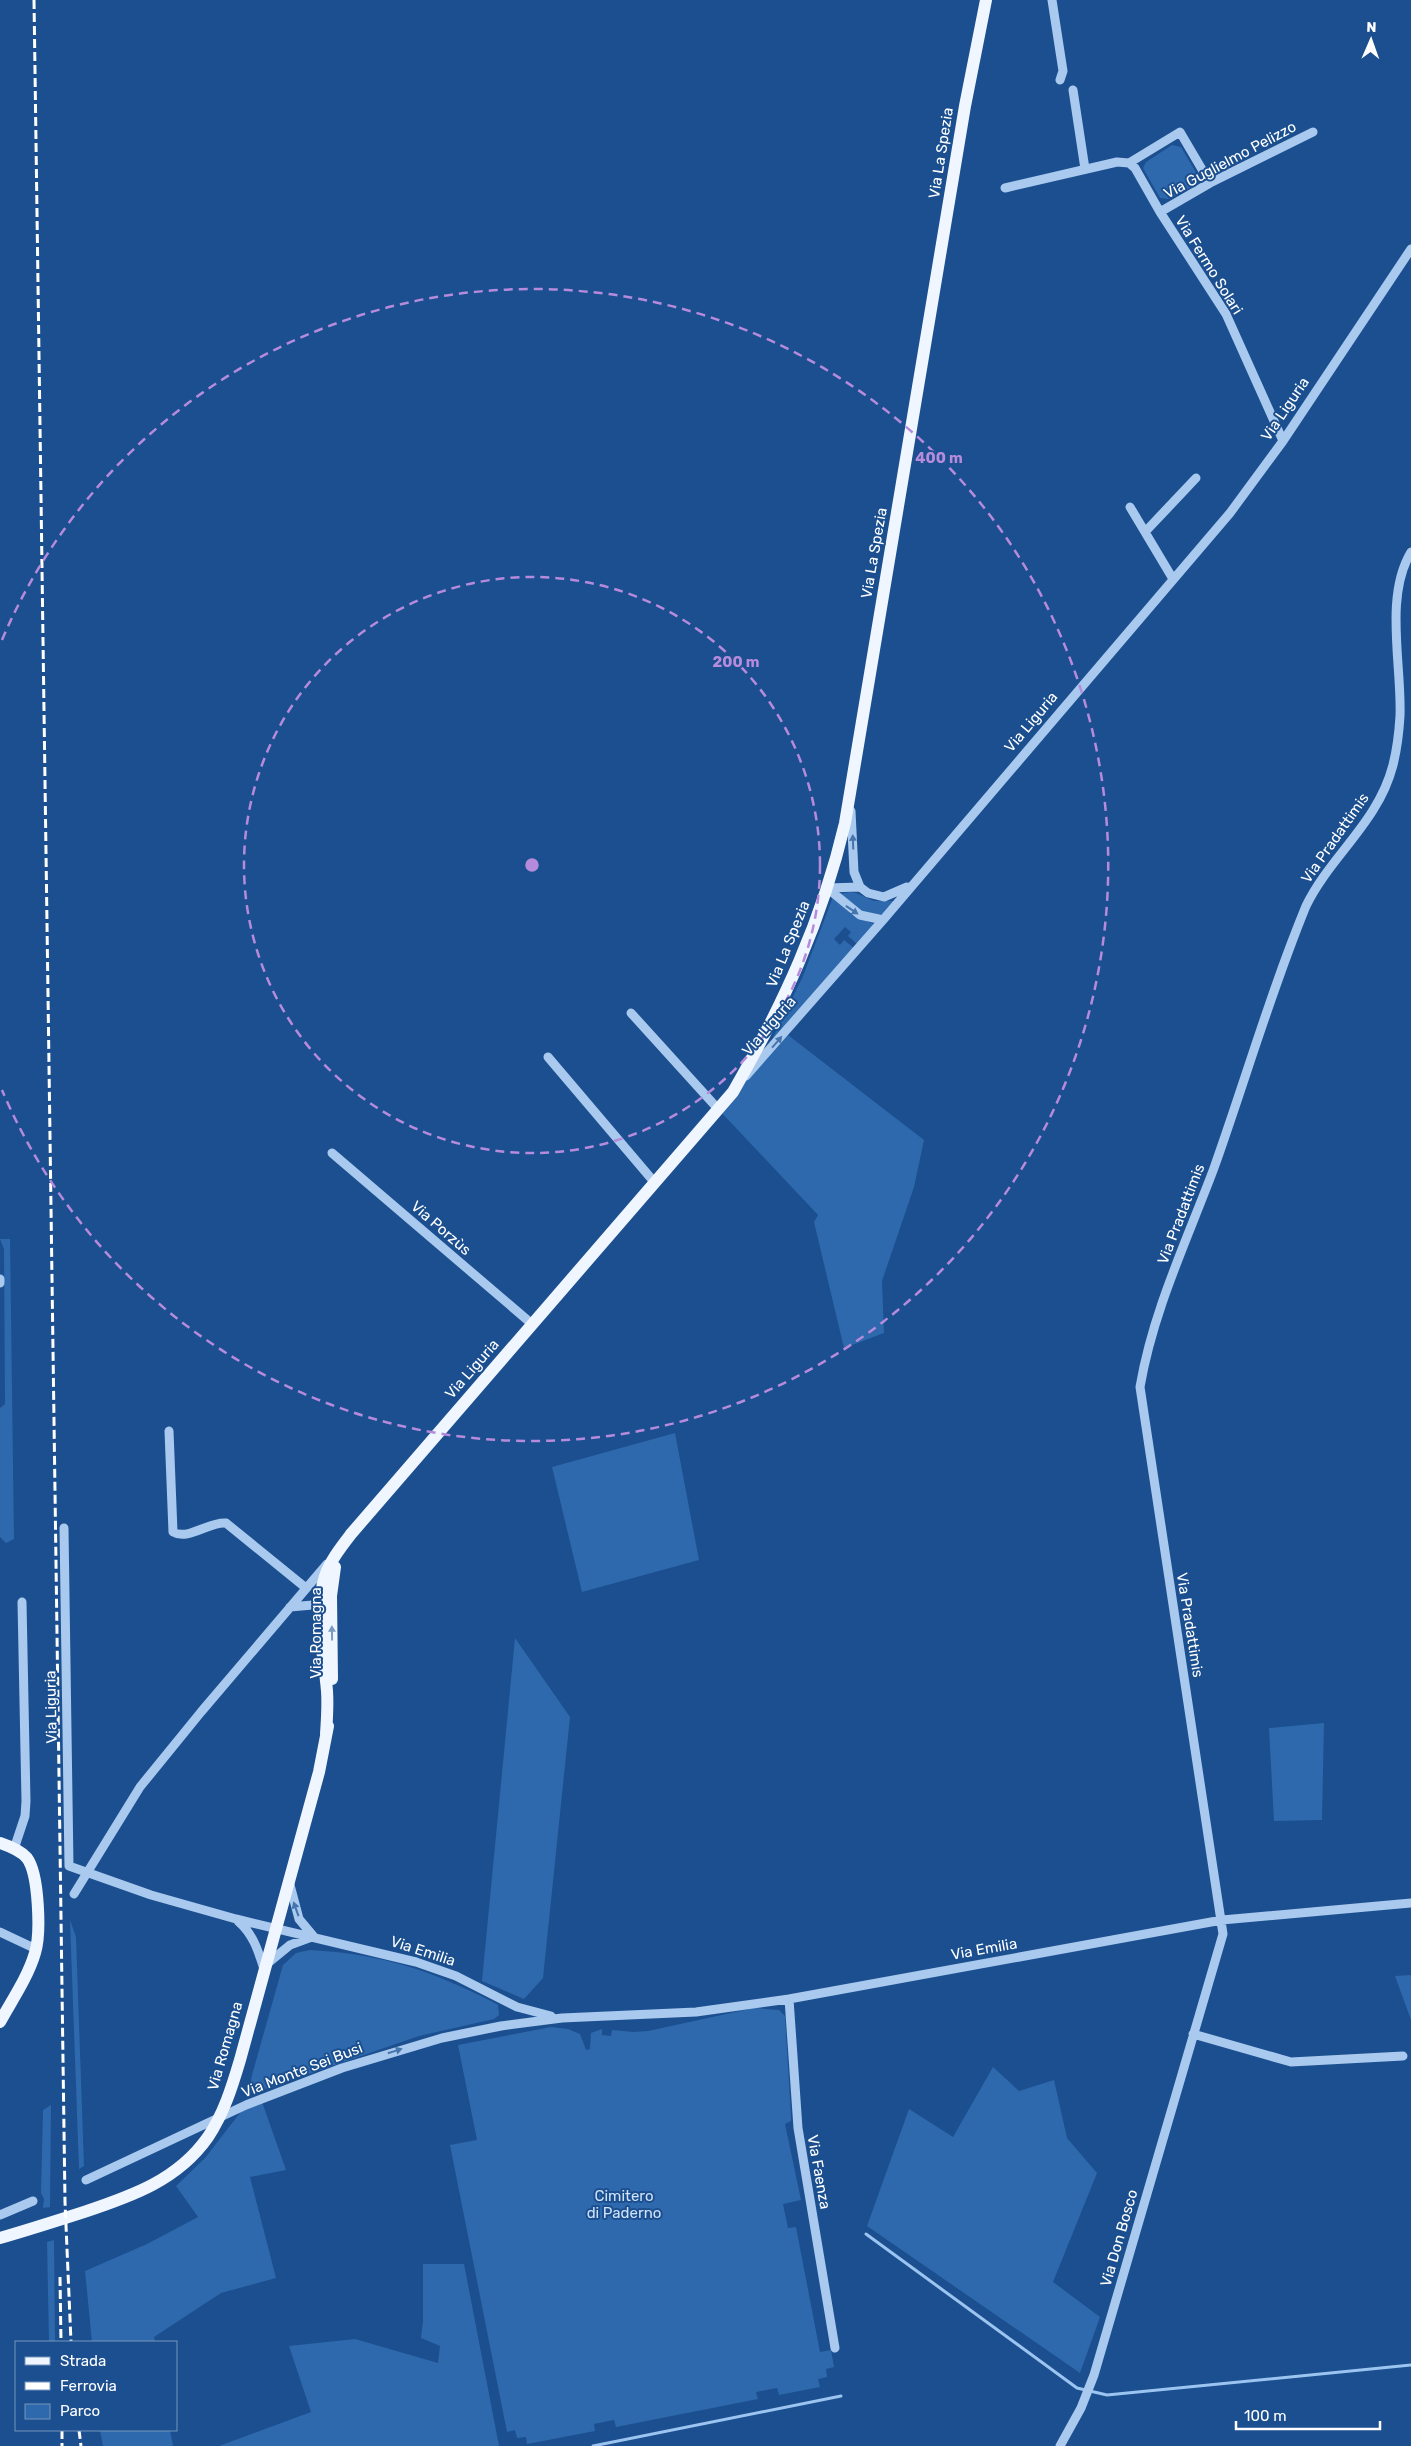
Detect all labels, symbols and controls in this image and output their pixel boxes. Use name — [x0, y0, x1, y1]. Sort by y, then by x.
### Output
north arrow — [1346, 15, 1396, 65]
text: N — [1366, 19, 1377, 36]
street label: Via La Spezia — [925, 106, 957, 200]
street label: Via Guglielmo Pelizzo — [1161, 117, 1299, 203]
street label: Via Fermo Solari — [1171, 212, 1247, 318]
street label: Via Liguria — [1257, 374, 1313, 444]
text: 400 m — [915, 449, 963, 467]
street label: Via La Spezia — [857, 506, 891, 600]
text: 200 m — [712, 653, 760, 671]
street label: Via Liguria — [1001, 688, 1061, 756]
street label: Via Pradattimis — [1297, 789, 1373, 887]
one-way arrow — [849, 833, 857, 849]
centre of rings — [523, 856, 541, 874]
street label: Via La Spezia — [762, 898, 814, 990]
one-way arrow — [846, 905, 859, 915]
street label: Via Liguria — [738, 993, 800, 1059]
one-way arrow — [771, 1035, 782, 1048]
street label: Via Pradattimis — [1154, 1161, 1209, 1267]
street label: Via Porzùs — [407, 1197, 475, 1259]
street label: Via Liguria — [441, 1336, 503, 1402]
street label: Via Pradattimis — [1173, 1571, 1207, 1679]
street label: Via Romagna — [307, 1587, 325, 1679]
one-way arrow — [327, 1625, 335, 1641]
street label: Via Liguria — [41, 1670, 61, 1744]
one-way arrow — [292, 1901, 300, 1916]
street label: Via Emilia — [388, 1932, 458, 1970]
street label: Via Emilia — [949, 1934, 1019, 1964]
street label: Via Romagna — [204, 1999, 246, 2093]
street label: Via Monte Sei Busi — [239, 2039, 365, 2101]
one-way arrow — [387, 2047, 402, 2055]
street label: Via Faenza — [804, 2133, 834, 2211]
park label: Cimitero di Paderno — [587, 2187, 661, 2222]
street label: Via Don Bosco — [1097, 2187, 1141, 2289]
legend — [15, 2341, 178, 2431]
text: Strada — [60, 2352, 106, 2370]
text: Ferrovia — [60, 2377, 117, 2395]
scale bar — [1236, 2398, 1380, 2430]
text: Parco — [60, 2402, 100, 2420]
text: 100 m — [1244, 2407, 1286, 2425]

